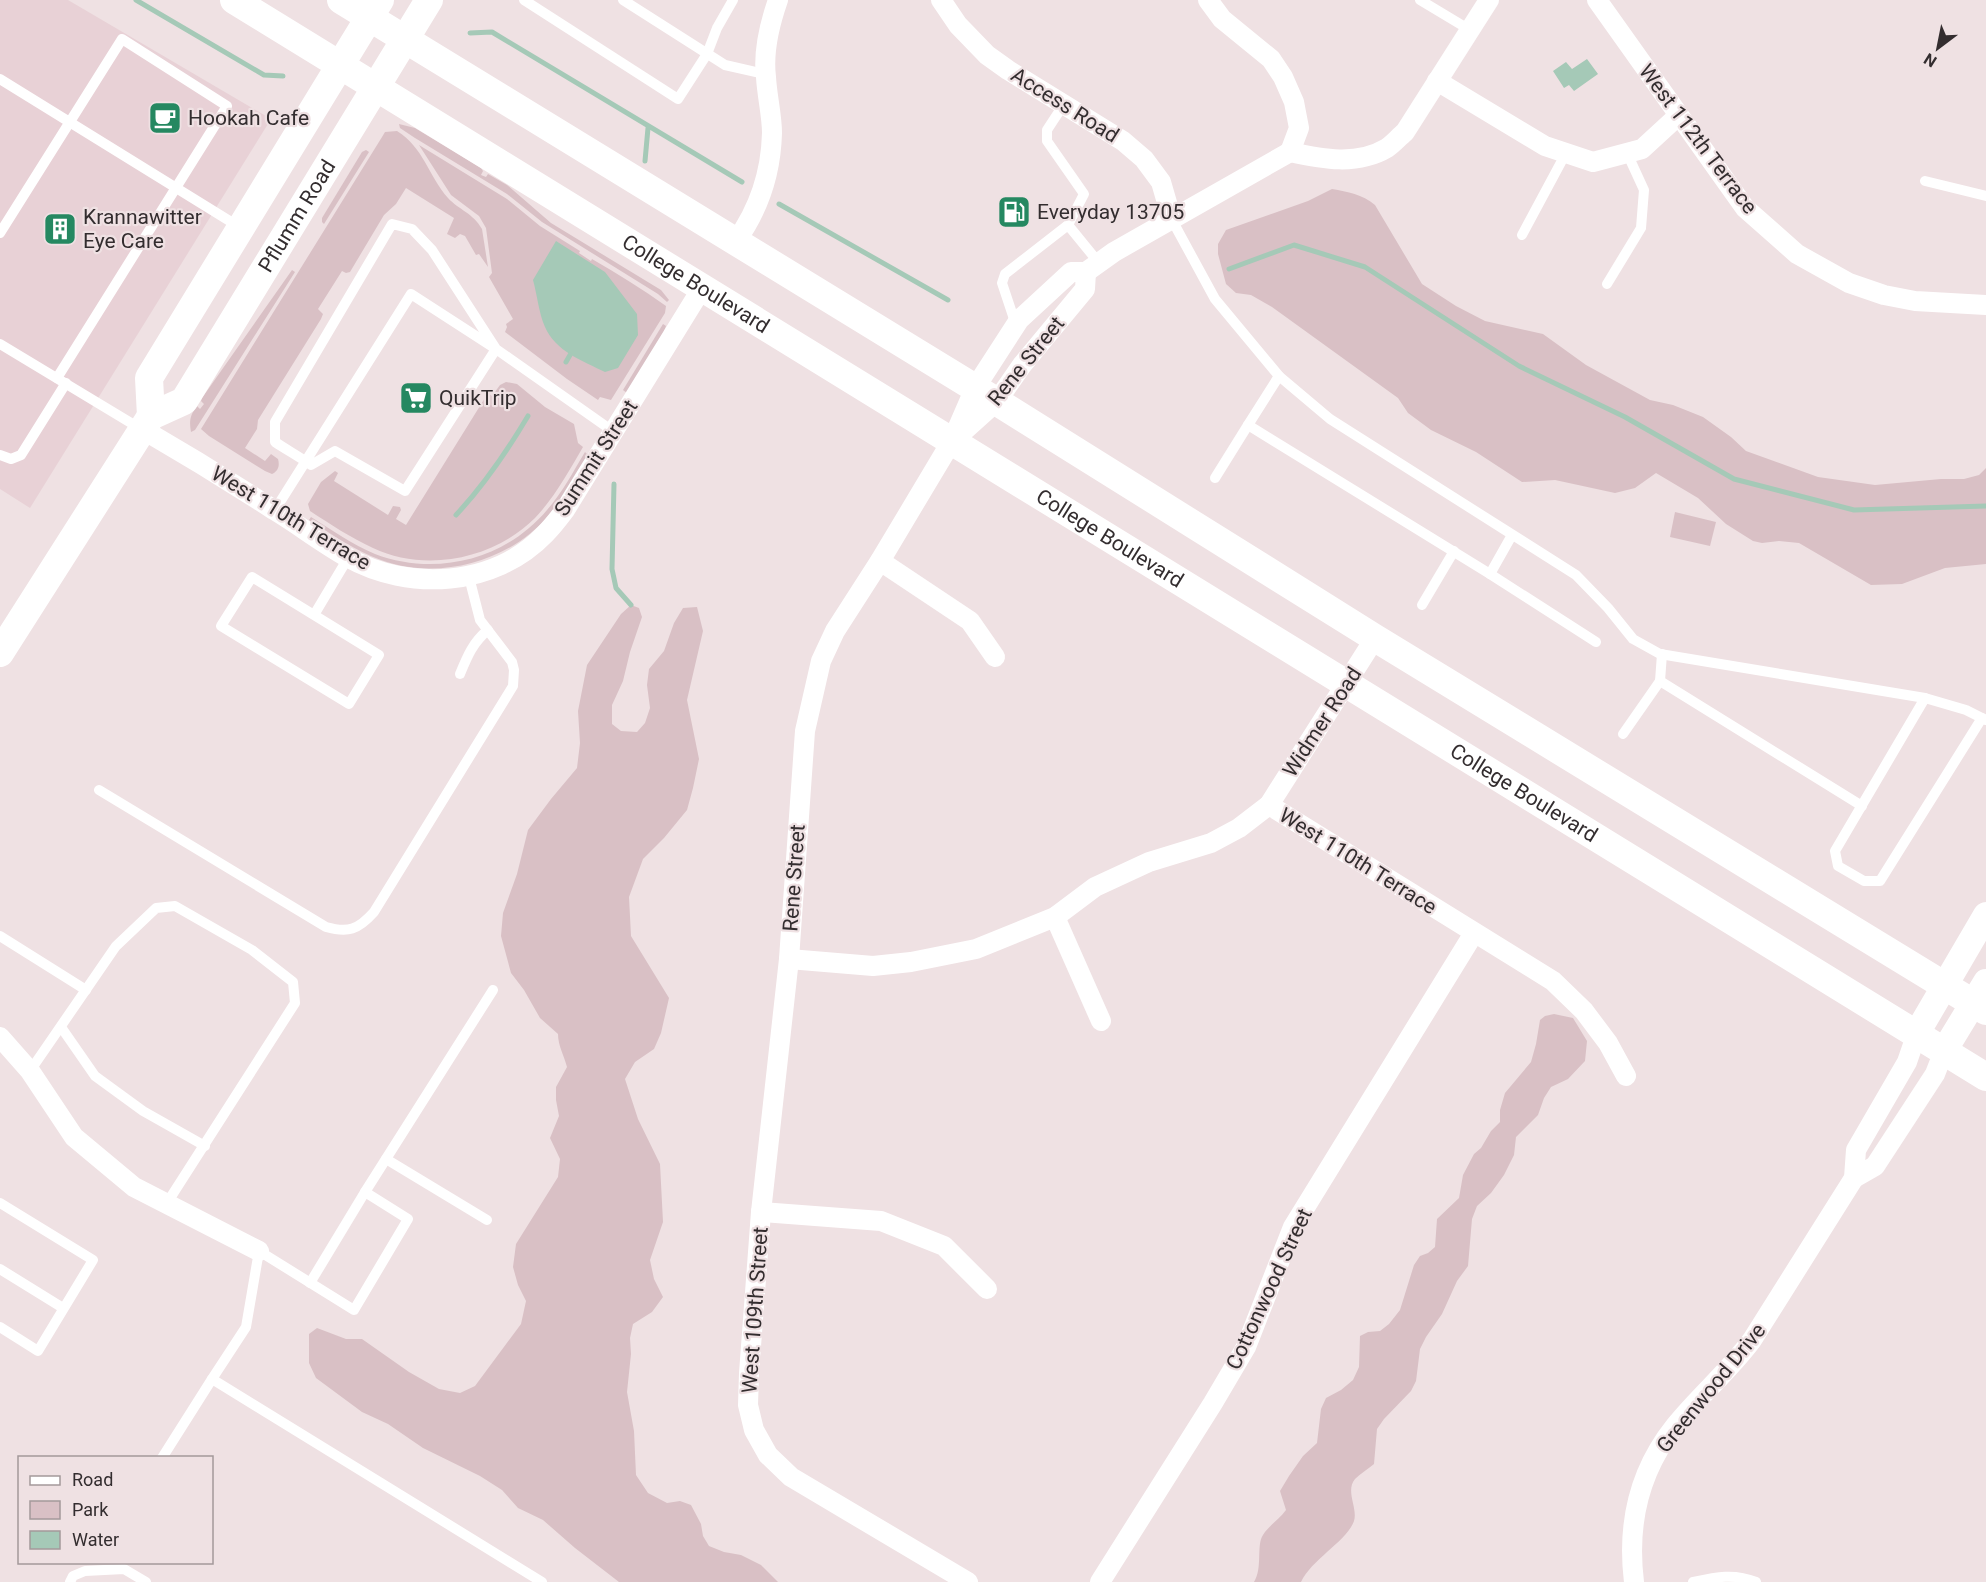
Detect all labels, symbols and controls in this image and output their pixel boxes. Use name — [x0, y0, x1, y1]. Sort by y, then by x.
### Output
north arrow — [1908, 18, 1968, 78]
text: N — [1920, 49, 1940, 71]
street label: West 112th Terrace — [1634, 59, 1762, 219]
street label: Access Road — [1007, 63, 1123, 147]
cafe icon: Hookah Cafe — [147, 100, 183, 136]
place label: Hookah Cafe — [188, 106, 309, 130]
street label: Pflumm Road — [254, 156, 340, 277]
fuel station icon: Everyday 13705 — [996, 194, 1032, 230]
place label: Everyday 13705 — [1037, 200, 1184, 224]
place label: Krannawitter Eye Care — [83, 205, 202, 253]
building icon: Krannawitter Eye Care — [42, 211, 78, 247]
street label: College Boulevard — [618, 230, 774, 338]
street label: Rene Street — [983, 312, 1069, 410]
supermarket icon: QuikTrip — [398, 380, 434, 416]
place label: QuikTrip — [439, 386, 517, 410]
street label: Summit Street — [550, 395, 642, 521]
street label: West 110th Terrace — [207, 461, 375, 575]
street label: College Boulevard — [1032, 484, 1188, 593]
street label: Widmer Road — [1278, 663, 1366, 781]
street label: College Boulevard — [1446, 739, 1602, 847]
street label: West 110th Terrace — [1275, 803, 1441, 919]
street label: Rene Street — [778, 823, 810, 932]
street label: Cottonwood Street — [1221, 1205, 1317, 1373]
street label: West 109th Street — [737, 1226, 773, 1394]
street label: Greenwood Drive — [1652, 1319, 1770, 1457]
legend — [18, 1456, 213, 1564]
text: Road — [72, 1469, 113, 1490]
text: Park — [72, 1499, 109, 1520]
text: Water — [72, 1529, 119, 1550]

